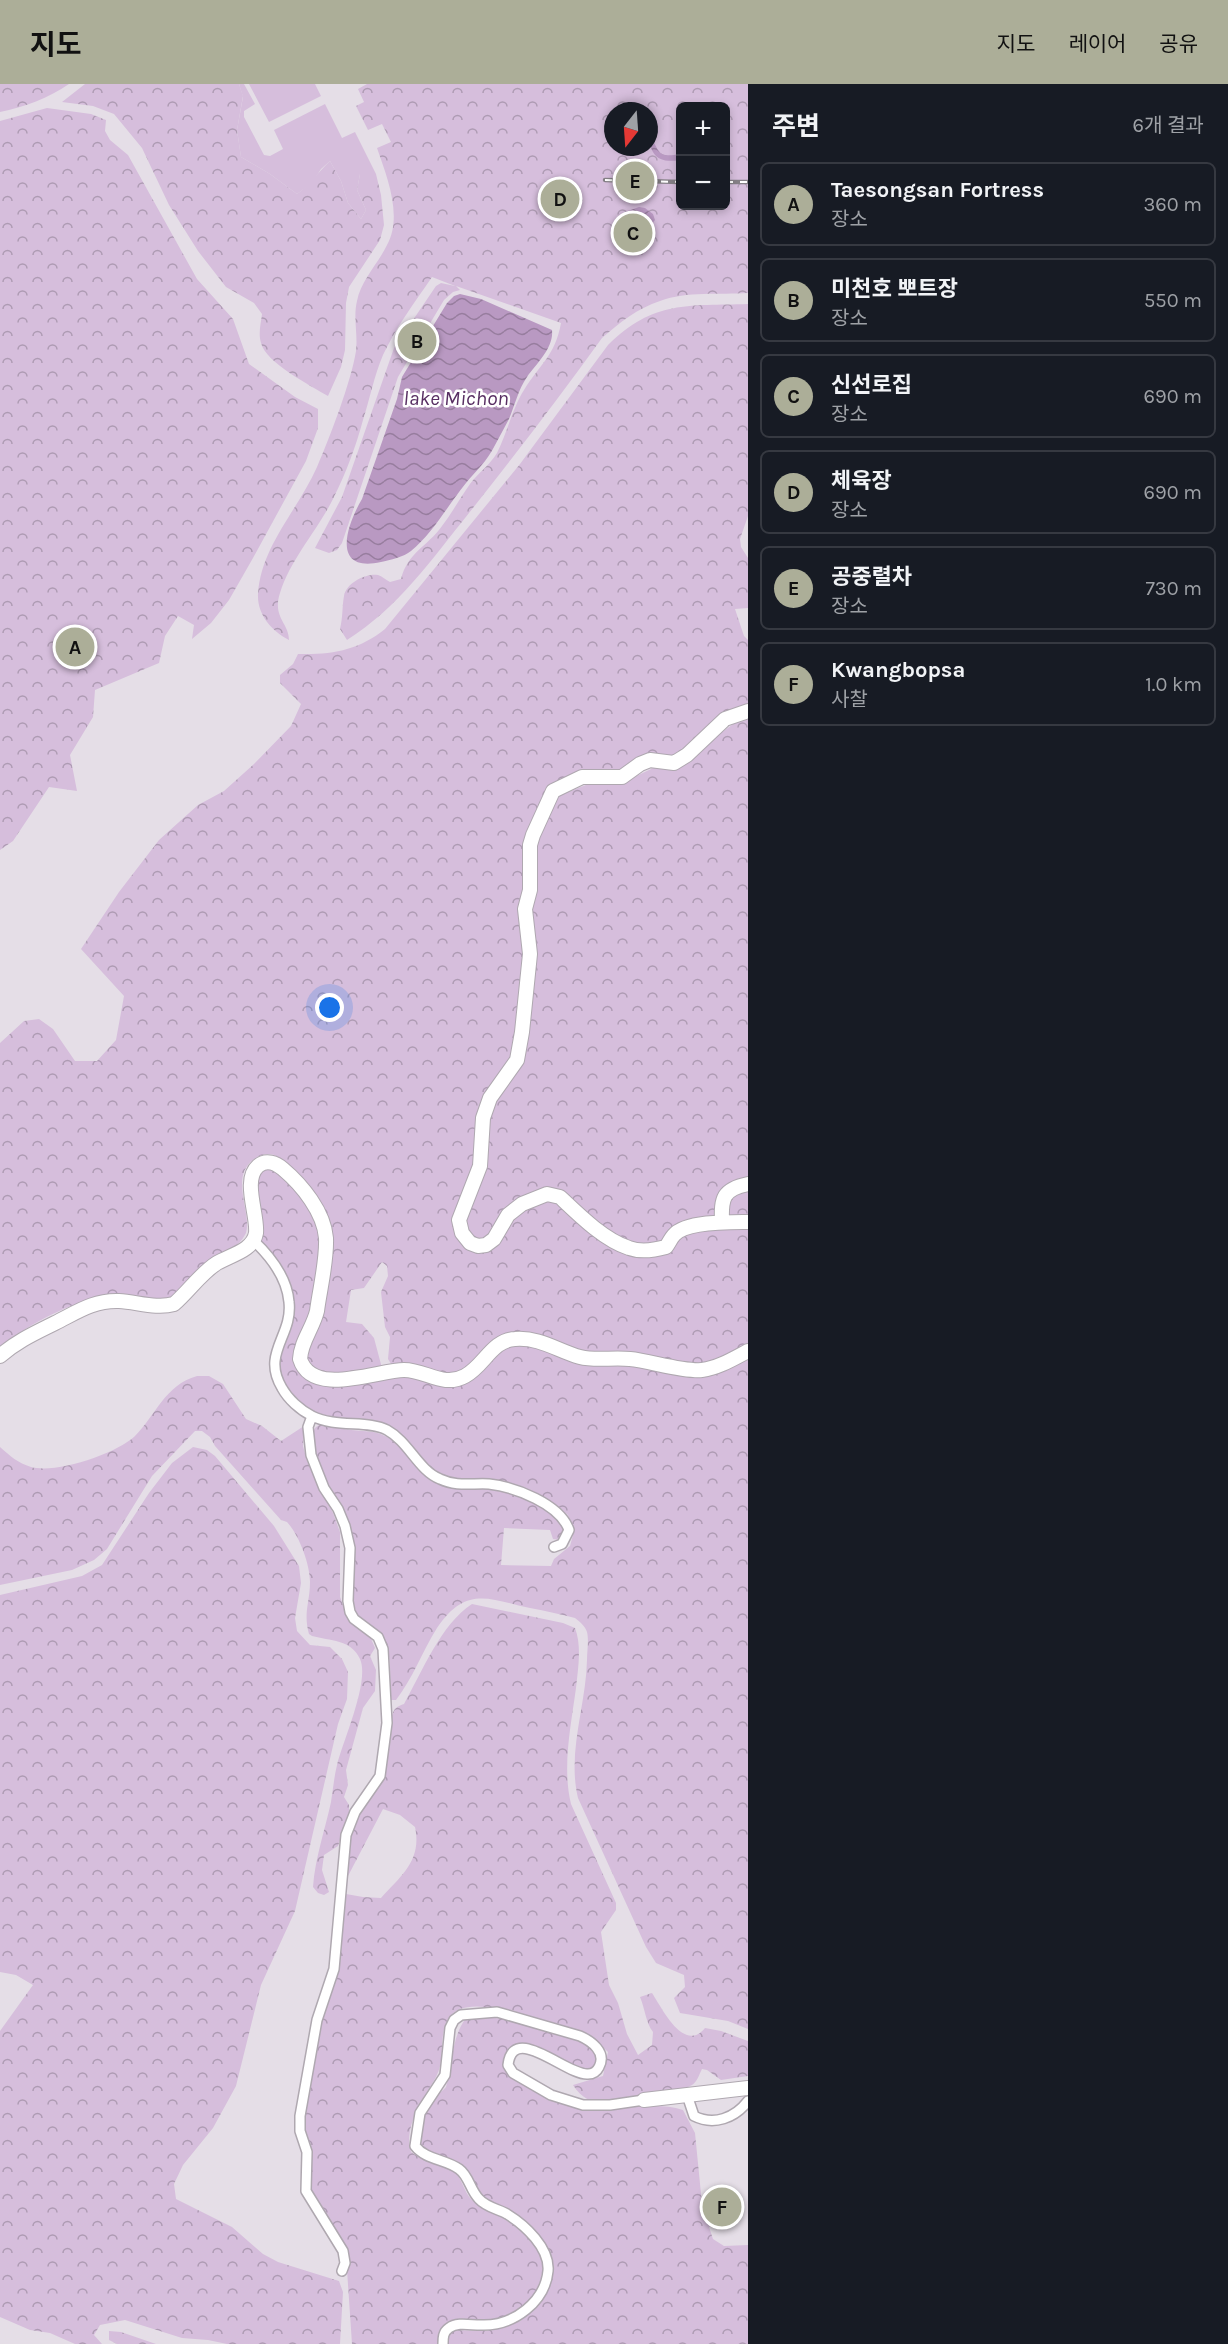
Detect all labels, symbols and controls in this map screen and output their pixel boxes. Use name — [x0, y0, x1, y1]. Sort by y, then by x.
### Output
text: 지도 — [30, 28, 82, 61]
text: 지도 — [997, 32, 1035, 56]
text: 레이어 — [1068, 32, 1126, 56]
text: 공유 — [1159, 32, 1198, 56]
north arrow — [604, 102, 658, 156]
map controls — [676, 102, 730, 210]
button: + — [676, 102, 730, 156]
text: 주변 — [772, 111, 820, 142]
text: 6개 결과 — [1133, 114, 1204, 137]
button: − — [676, 156, 730, 210]
pin: E — [616, 158, 654, 204]
pin: D — [540, 176, 580, 222]
text: Taesongsan Fortress — [831, 177, 1044, 203]
text: A — [787, 193, 800, 216]
text: 360 m — [1143, 193, 1202, 216]
text: 장소 — [831, 208, 868, 231]
pin: C — [614, 210, 652, 256]
text: 미천호 뽀트장 — [831, 276, 958, 302]
text: B — [787, 289, 800, 312]
text: 550 m — [1144, 289, 1202, 312]
text: 장소 — [831, 307, 868, 330]
pin: B — [398, 318, 436, 364]
text: 신선로집 — [831, 372, 912, 398]
text: C — [787, 385, 800, 408]
text: 690 m — [1144, 385, 1202, 408]
water label: lake Michon — [403, 386, 509, 410]
text: 장소 — [831, 403, 868, 426]
text: 체육장 — [831, 468, 892, 494]
text: D — [787, 481, 800, 504]
text: 690 m — [1144, 481, 1202, 504]
text: 장소 — [831, 499, 868, 522]
text: 공중렬차 — [831, 564, 912, 590]
text: E — [788, 577, 799, 600]
text: 730 m — [1145, 577, 1202, 600]
text: 장소 — [831, 595, 868, 618]
pin: A — [56, 624, 94, 670]
text: Kwangbopsa — [831, 657, 965, 683]
text: F — [788, 673, 799, 696]
text: 1.0 km — [1145, 673, 1202, 696]
text: 사찰 — [831, 688, 868, 711]
your location — [315, 993, 344, 1022]
pin: F — [702, 2184, 742, 2230]

